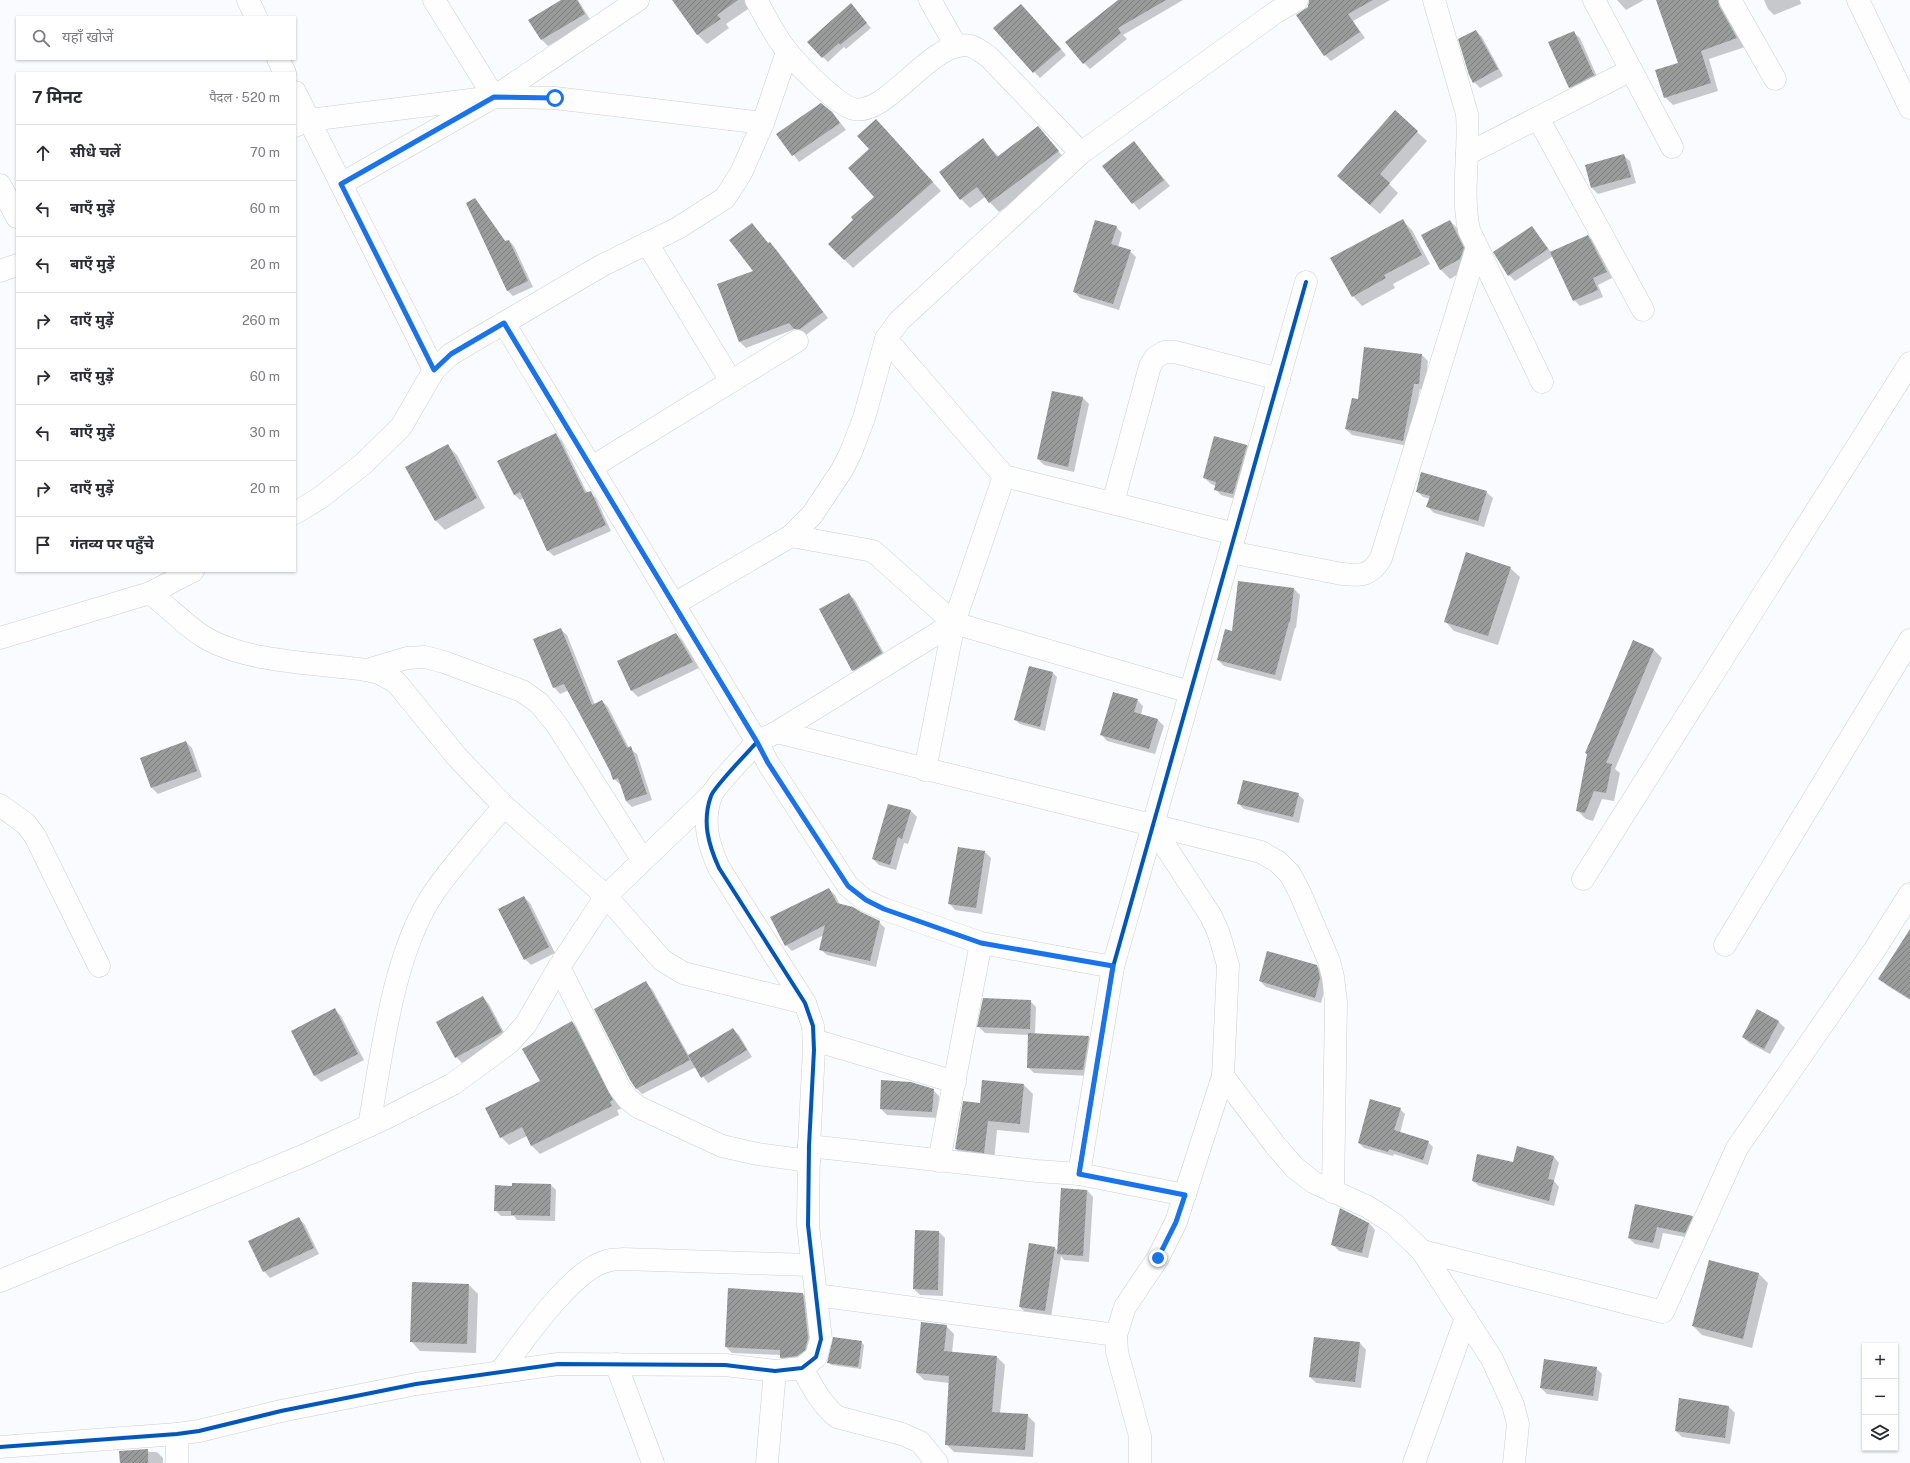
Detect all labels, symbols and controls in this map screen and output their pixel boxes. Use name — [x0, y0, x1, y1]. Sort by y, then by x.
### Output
search box — [16, 16, 296, 60]
icon: search — [30, 27, 52, 49]
text: यहाँ खोजें — [62, 28, 113, 45]
text: 7 मिनट — [32, 87, 82, 107]
route start — [546, 89, 564, 107]
text: पैदल · 520 m — [209, 90, 280, 105]
icon: ahead — [32, 142, 54, 164]
text: सीधे चलें — [70, 143, 121, 160]
text: 70 m — [250, 145, 280, 160]
icon: left — [32, 198, 54, 220]
text: बाएँ मुड़ें — [70, 199, 115, 216]
text: 60 m — [250, 201, 280, 216]
icon: left — [32, 254, 54, 276]
text: बाएँ मुड़ें — [70, 255, 115, 272]
text: 20 m — [250, 257, 280, 272]
icon: right — [32, 310, 54, 332]
text: दाएँ मुड़ें — [70, 311, 114, 328]
text: 260 m — [242, 313, 280, 328]
icon: right — [32, 366, 54, 388]
text: दाएँ मुड़ें — [70, 367, 114, 384]
text: 60 m — [250, 369, 280, 384]
icon: left — [32, 422, 54, 444]
text: बाएँ मुड़ें — [70, 423, 115, 440]
text: 30 m — [250, 425, 280, 440]
icon: right — [32, 478, 54, 500]
text: दाएँ मुड़ें — [70, 479, 114, 496]
text: 20 m — [250, 481, 280, 496]
icon: arrive — [32, 534, 54, 556]
text: गंतव्य पर पहुँचे — [70, 535, 154, 552]
route end — [1149, 1249, 1167, 1267]
map controls — [1862, 1343, 1898, 1451]
button: + — [1862, 1343, 1898, 1379]
button: − — [1862, 1379, 1898, 1415]
button: layers — [1862, 1415, 1898, 1451]

